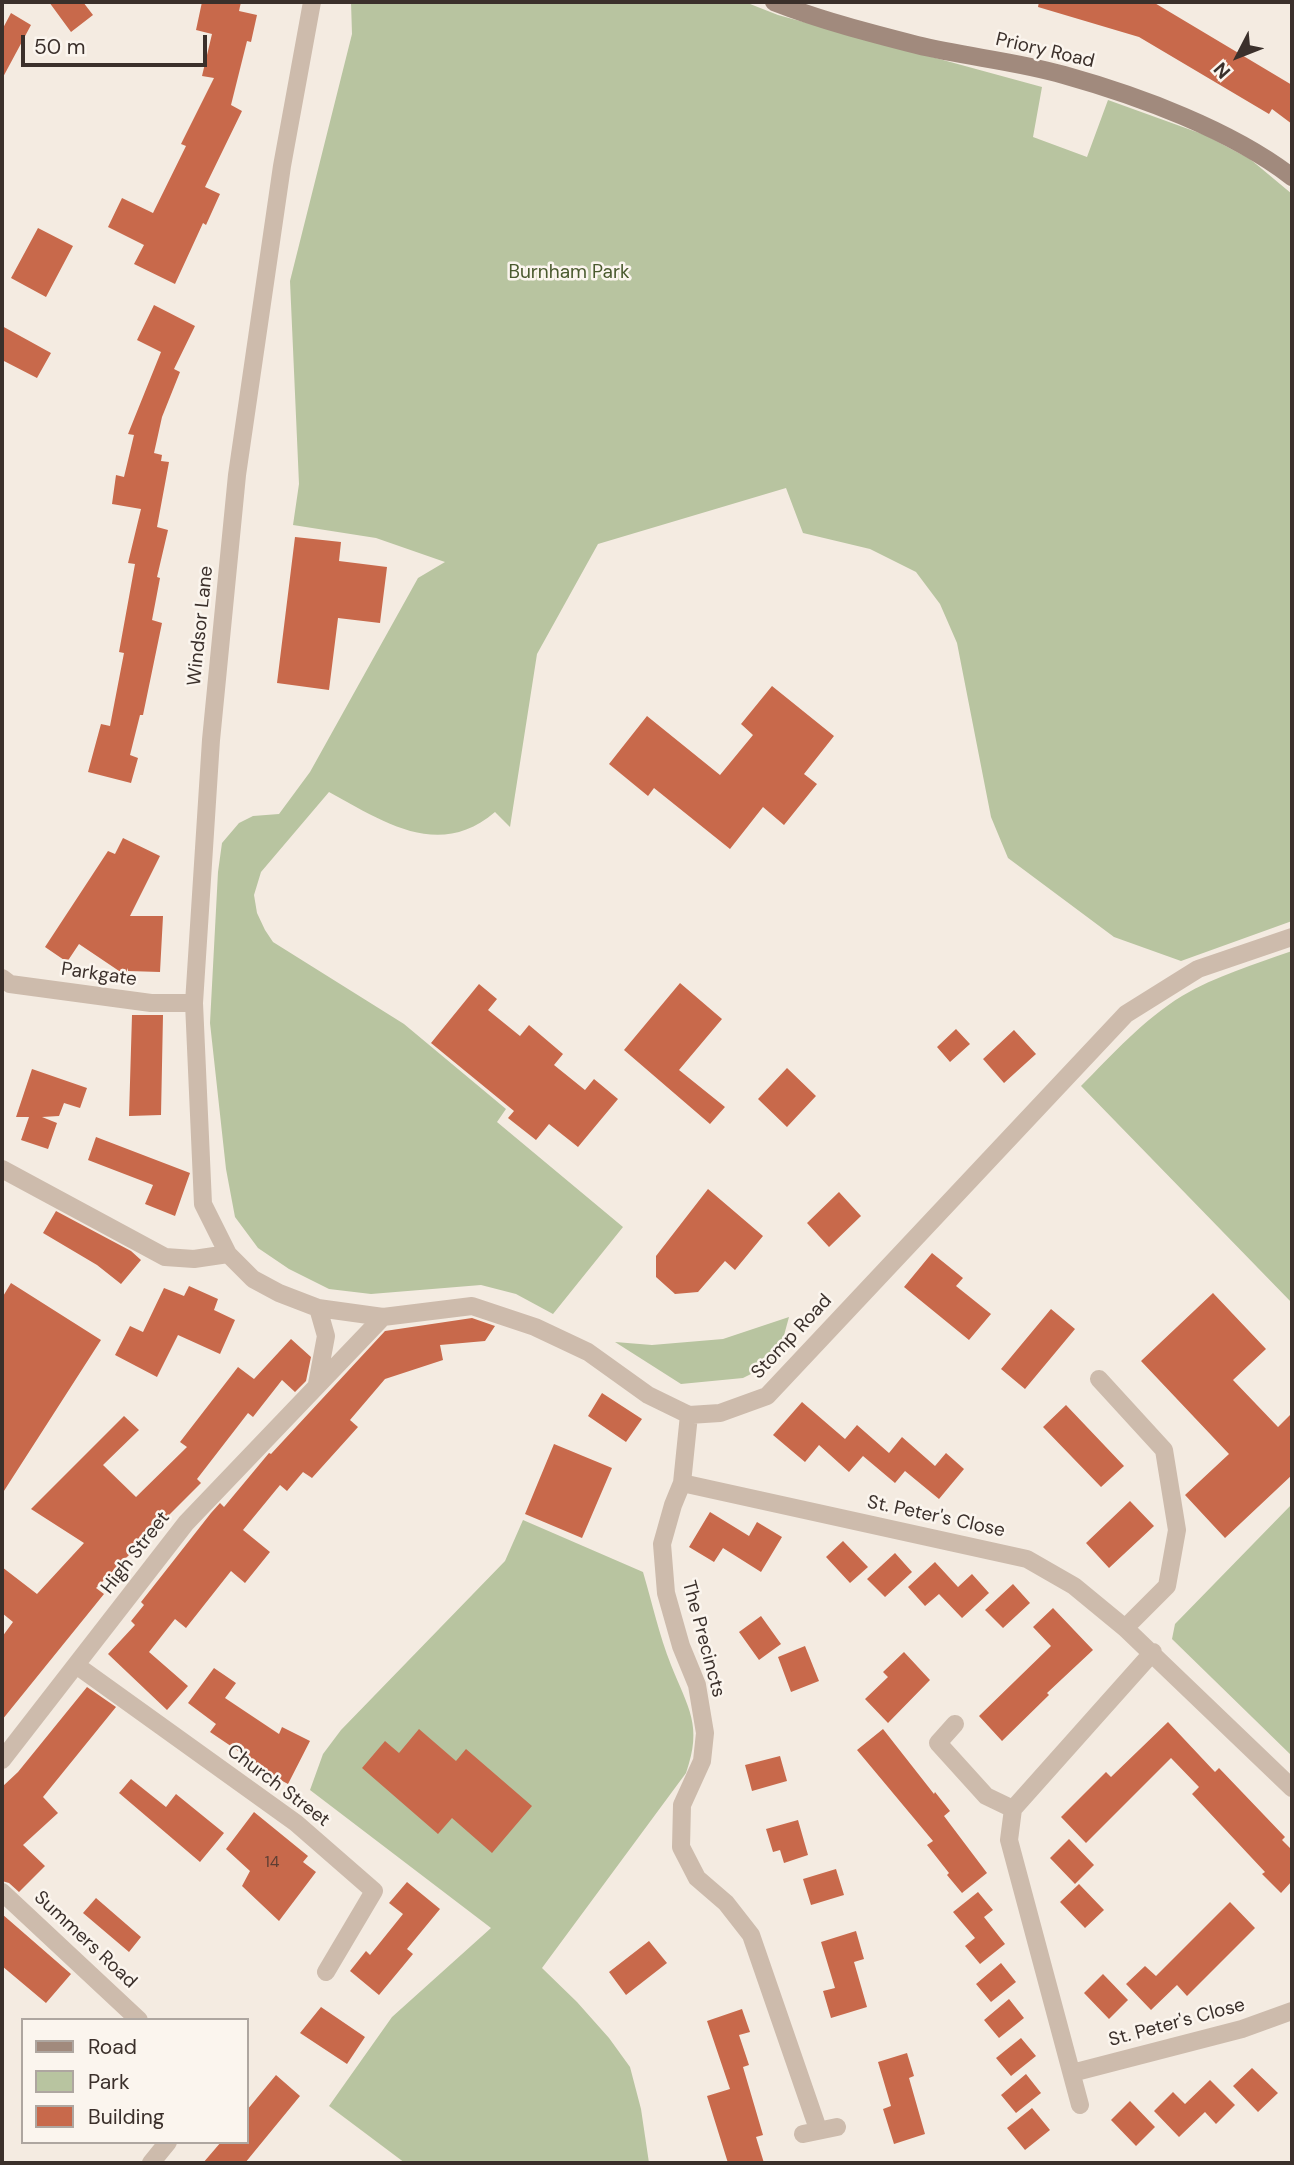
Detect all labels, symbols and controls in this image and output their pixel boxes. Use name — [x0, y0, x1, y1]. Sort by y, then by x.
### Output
scale bar — [24, 21, 210, 65]
north arrow — [1203, 21, 1273, 91]
street label: Priory Road — [993, 29, 1097, 73]
text: 50 m — [34, 33, 85, 61]
text: N — [1208, 57, 1236, 84]
park label: Burnham Park — [508, 262, 630, 284]
street label: Windsor Lane — [183, 565, 219, 687]
street label: Parkgate — [60, 958, 138, 992]
street label: Stomp Road — [747, 1290, 837, 1384]
street label: St. Peter's Close — [865, 1491, 1007, 1543]
street label: High Street — [97, 1507, 175, 1599]
street label: The Precincts — [676, 1578, 730, 1700]
street label: Church Street — [222, 1740, 334, 1832]
house number: 14 — [265, 1853, 279, 1873]
street label: Summers Road — [29, 1887, 141, 1993]
street label: St. Peter's Close — [1106, 1994, 1248, 2052]
legend — [21, 2018, 248, 2144]
text: Road — [88, 2033, 137, 2061]
text: Park — [88, 2068, 129, 2096]
text: Building — [88, 2103, 164, 2131]

